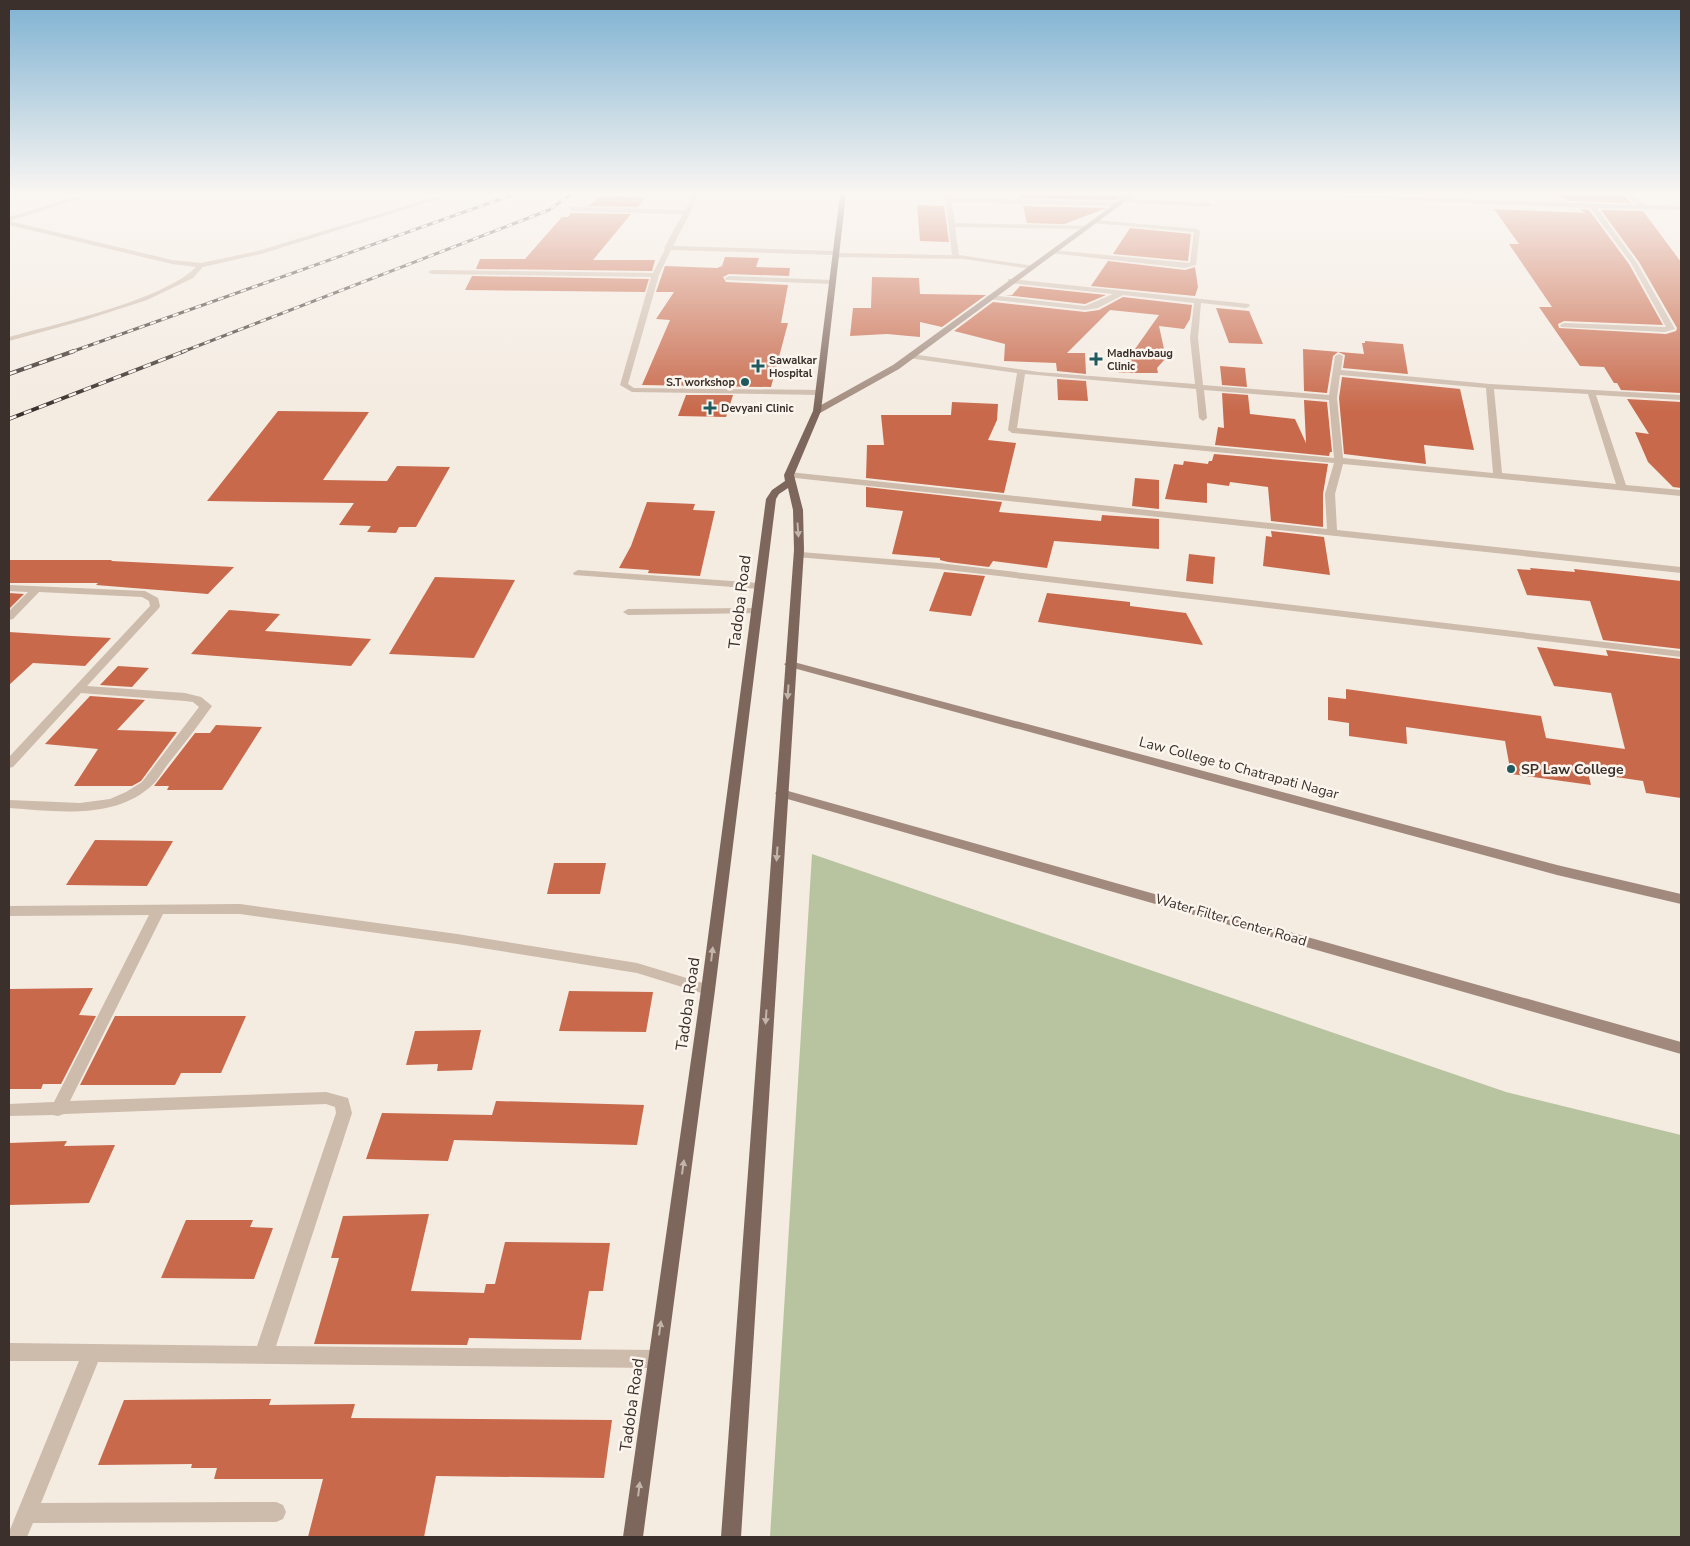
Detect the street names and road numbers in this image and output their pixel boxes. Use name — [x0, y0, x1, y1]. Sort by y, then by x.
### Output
street label: Tadoba Road — [723, 554, 757, 650]
street label: Law College to Chatrapati Nagar — [1137, 732, 1341, 804]
street label: Water Filter Center Road — [1153, 889, 1309, 951]
street label: Tadoba Road — [671, 956, 705, 1052]
street label: Tadoba Road — [615, 1357, 649, 1453]

